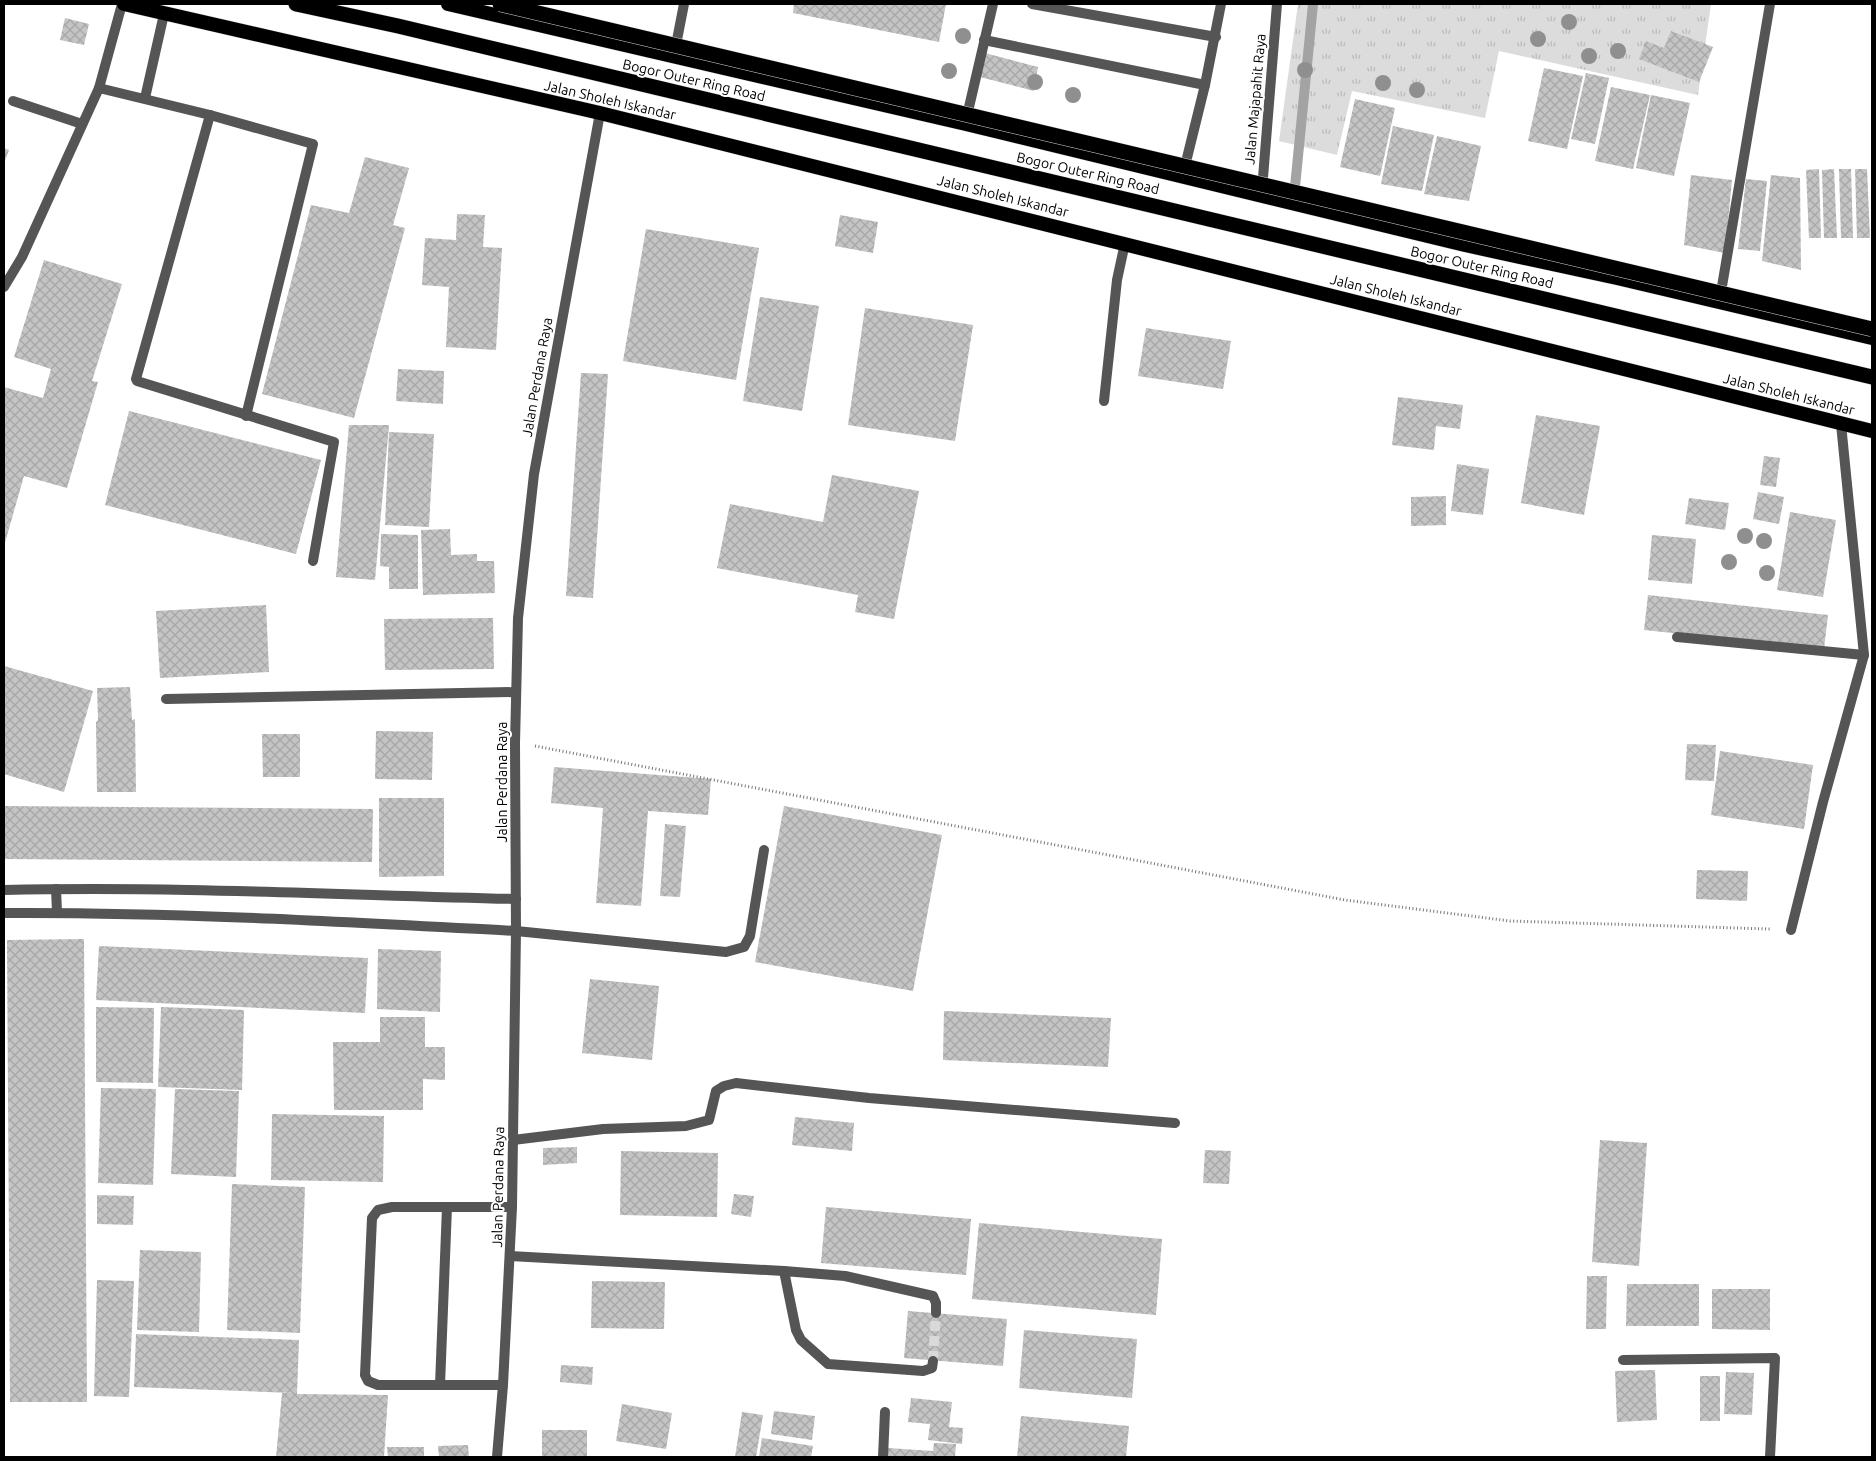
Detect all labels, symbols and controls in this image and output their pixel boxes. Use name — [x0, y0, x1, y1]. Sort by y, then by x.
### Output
street label: Jalan Majapahit Raya — [1241, 33, 1269, 165]
street label: Bogor Outer Ring Road — [621, 56, 767, 104]
street label: Jalan Sholeh Iskandar — [542, 77, 678, 123]
street label: Bogor Outer Ring Road — [1015, 149, 1161, 197]
street label: Jalan Sholeh Iskandar — [936, 172, 1071, 220]
street label: Bogor Outer Ring Road — [1409, 243, 1555, 291]
street label: Jalan Sholeh Iskandar — [1329, 271, 1464, 319]
street label: Jalan Perdana Raya — [519, 316, 555, 438]
street label: Jalan Sholeh Iskandar — [1722, 370, 1857, 418]
street label: Jalan Perdana Raya — [494, 722, 510, 842]
street label: Jalan Perdana Raya — [489, 1126, 507, 1248]

